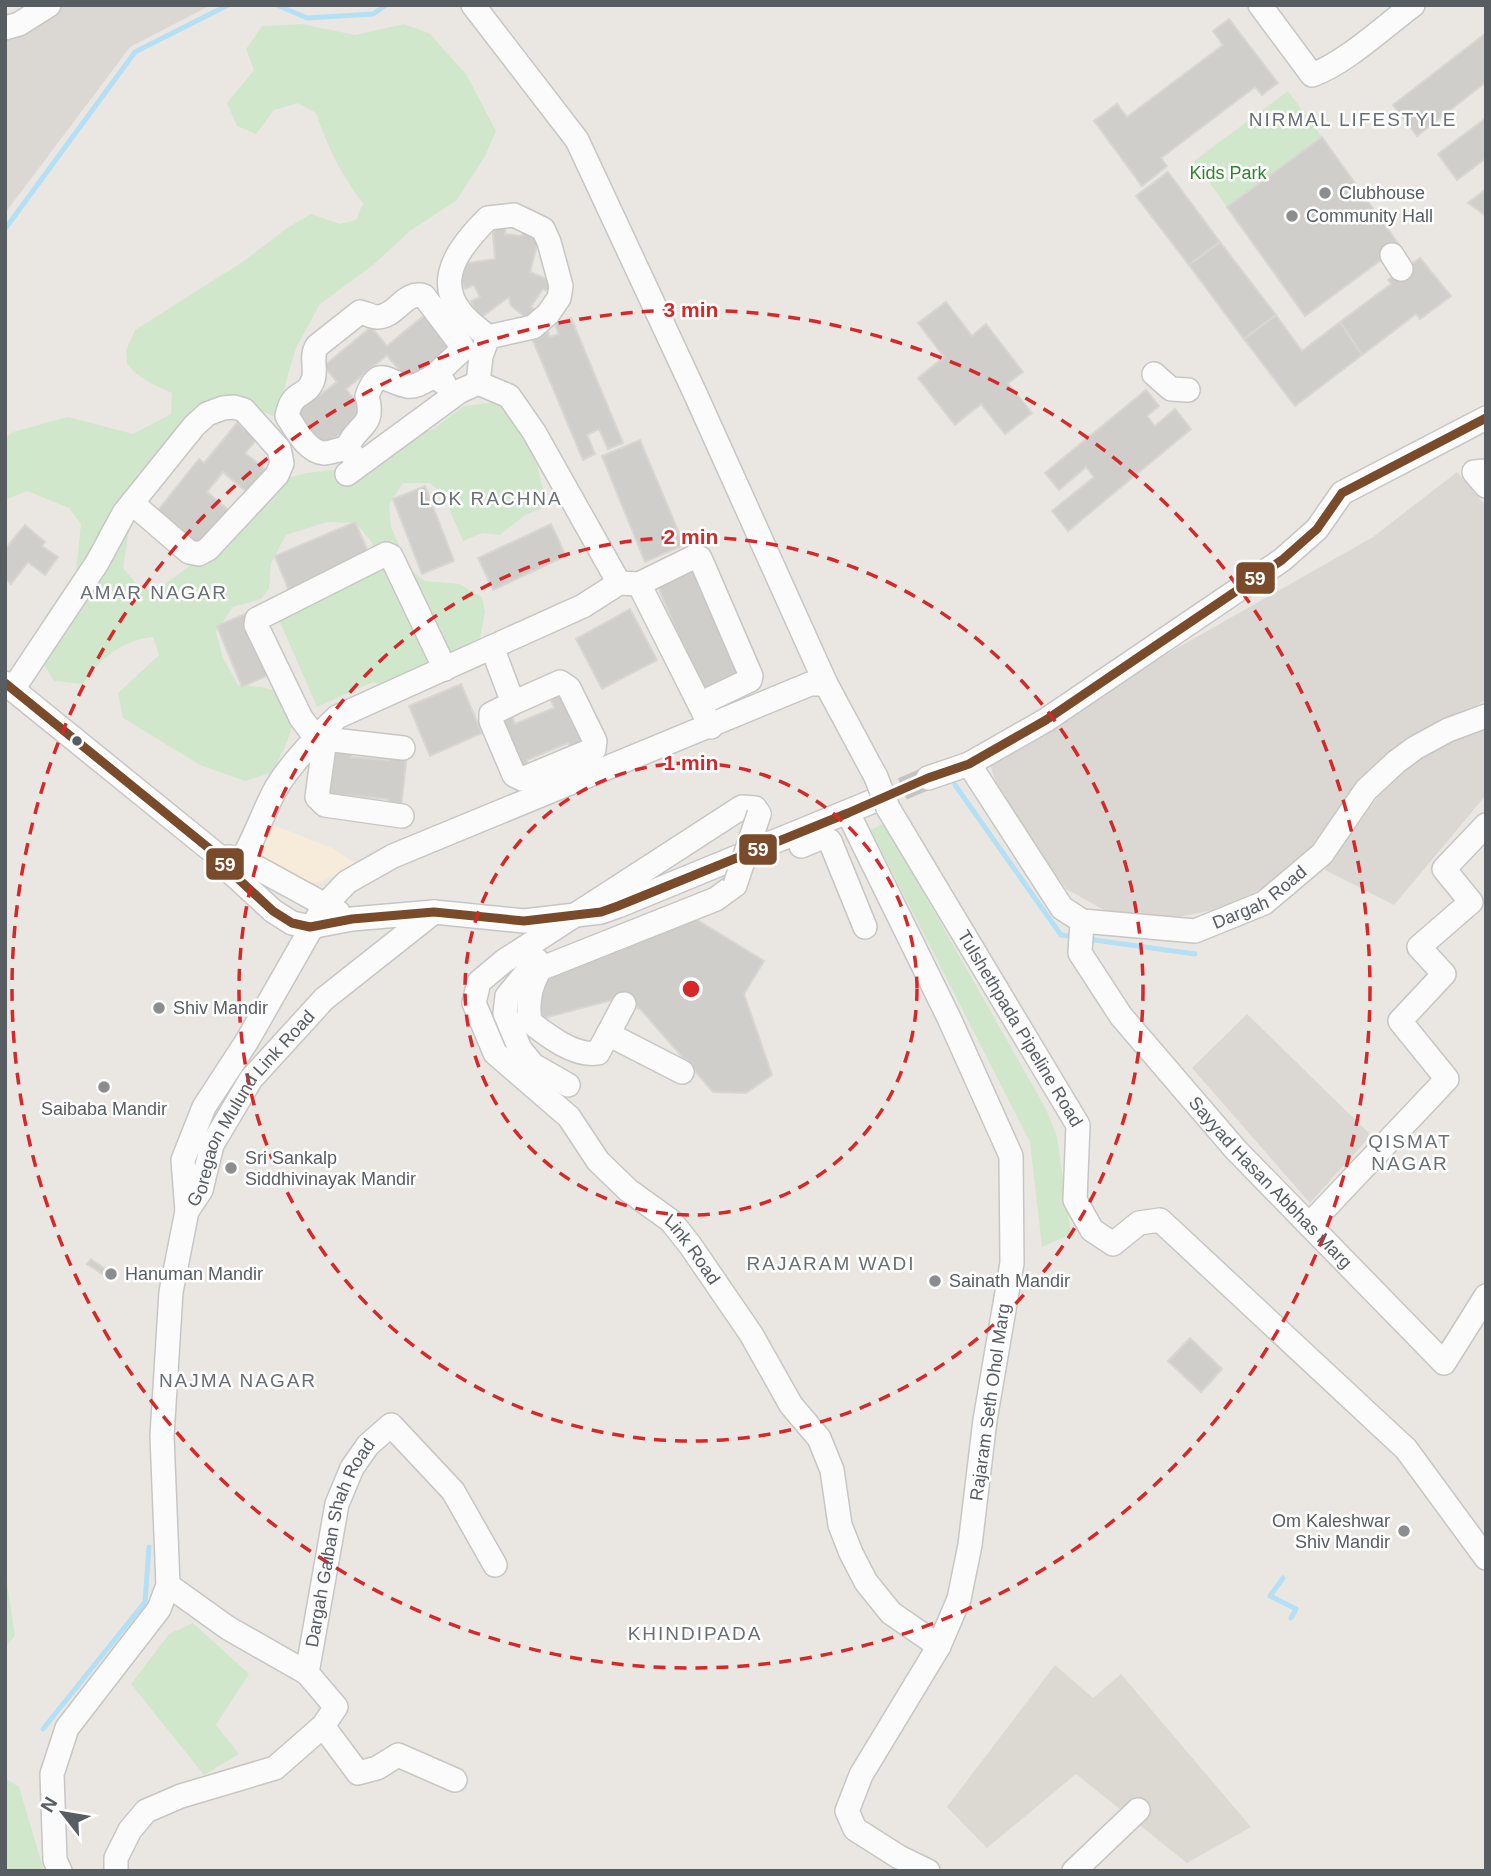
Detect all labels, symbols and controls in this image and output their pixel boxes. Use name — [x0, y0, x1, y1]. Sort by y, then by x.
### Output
district label: NIRMAL LIFESTYLE — [1249, 109, 1457, 130]
park label: Kids Park — [1189, 163, 1268, 183]
place label: Clubhouse — [1339, 183, 1425, 203]
marker: Clubhouse — [1317, 185, 1333, 201]
place label: Community Hall — [1306, 206, 1433, 226]
marker: Community Hall — [1284, 208, 1300, 224]
text: 3 min — [664, 298, 718, 321]
district label: LOK RACHNA — [419, 488, 563, 509]
text: 2 min — [664, 525, 718, 548]
line badge: 59 — [1235, 561, 1276, 595]
text: 59 — [1244, 568, 1266, 589]
district label: AMAR NAGAR — [80, 582, 228, 603]
unlabelled marker — [70, 734, 84, 748]
text: 1 min — [664, 751, 718, 774]
line badge: 59 — [738, 833, 778, 866]
text: 59 — [747, 839, 769, 860]
line badge: 59 — [205, 847, 245, 881]
text: 59 — [214, 854, 236, 875]
street label: Dargah Road — [1210, 862, 1310, 933]
street label: Tulshethpada Pipeline Road — [954, 927, 1087, 1130]
centre of rings — [679, 977, 703, 1001]
place label: Shiv Mandir — [173, 998, 268, 1018]
marker: Shiv Mandir — [151, 1000, 167, 1016]
street label: Goregaon Mulund Link Road — [183, 1006, 319, 1210]
marker: Saibaba Mandir — [96, 1079, 112, 1095]
street label: Sayyad Hasan Abbhas Marg — [1185, 1093, 1356, 1272]
place label: Saibaba Mandir — [41, 1099, 167, 1119]
district label: QISMAT NAGAR — [1368, 1131, 1452, 1174]
place label: Sri Sankalp Siddhivinayak Mandir — [245, 1148, 416, 1189]
marker: Sri Sankalp Siddhivinayak Mandir — [223, 1160, 239, 1176]
street label: Link Road — [661, 1210, 724, 1288]
district label: RAJARAM WADI — [747, 1253, 915, 1274]
place label: Hanuman Mandir — [125, 1264, 263, 1284]
marker: Hanuman Mandir — [103, 1266, 119, 1282]
place label: Sainath Mandir — [949, 1271, 1070, 1291]
marker: Sainath Mandir — [927, 1273, 943, 1289]
street label: Rajaram Seth Ohol Marg — [966, 1302, 1014, 1502]
district label: NAJMA NAGAR — [159, 1370, 317, 1391]
street label: Dargah Gaiban Shah Road — [302, 1435, 379, 1649]
place label: Om Kaleshwar Shiv Mandir — [1272, 1511, 1390, 1552]
marker: Om Kaleshwar Shiv Mandir — [1396, 1523, 1412, 1539]
district label: KHINDIPADA — [628, 1623, 762, 1644]
north arrow — [28, 1778, 98, 1848]
text: N — [36, 1793, 61, 1816]

